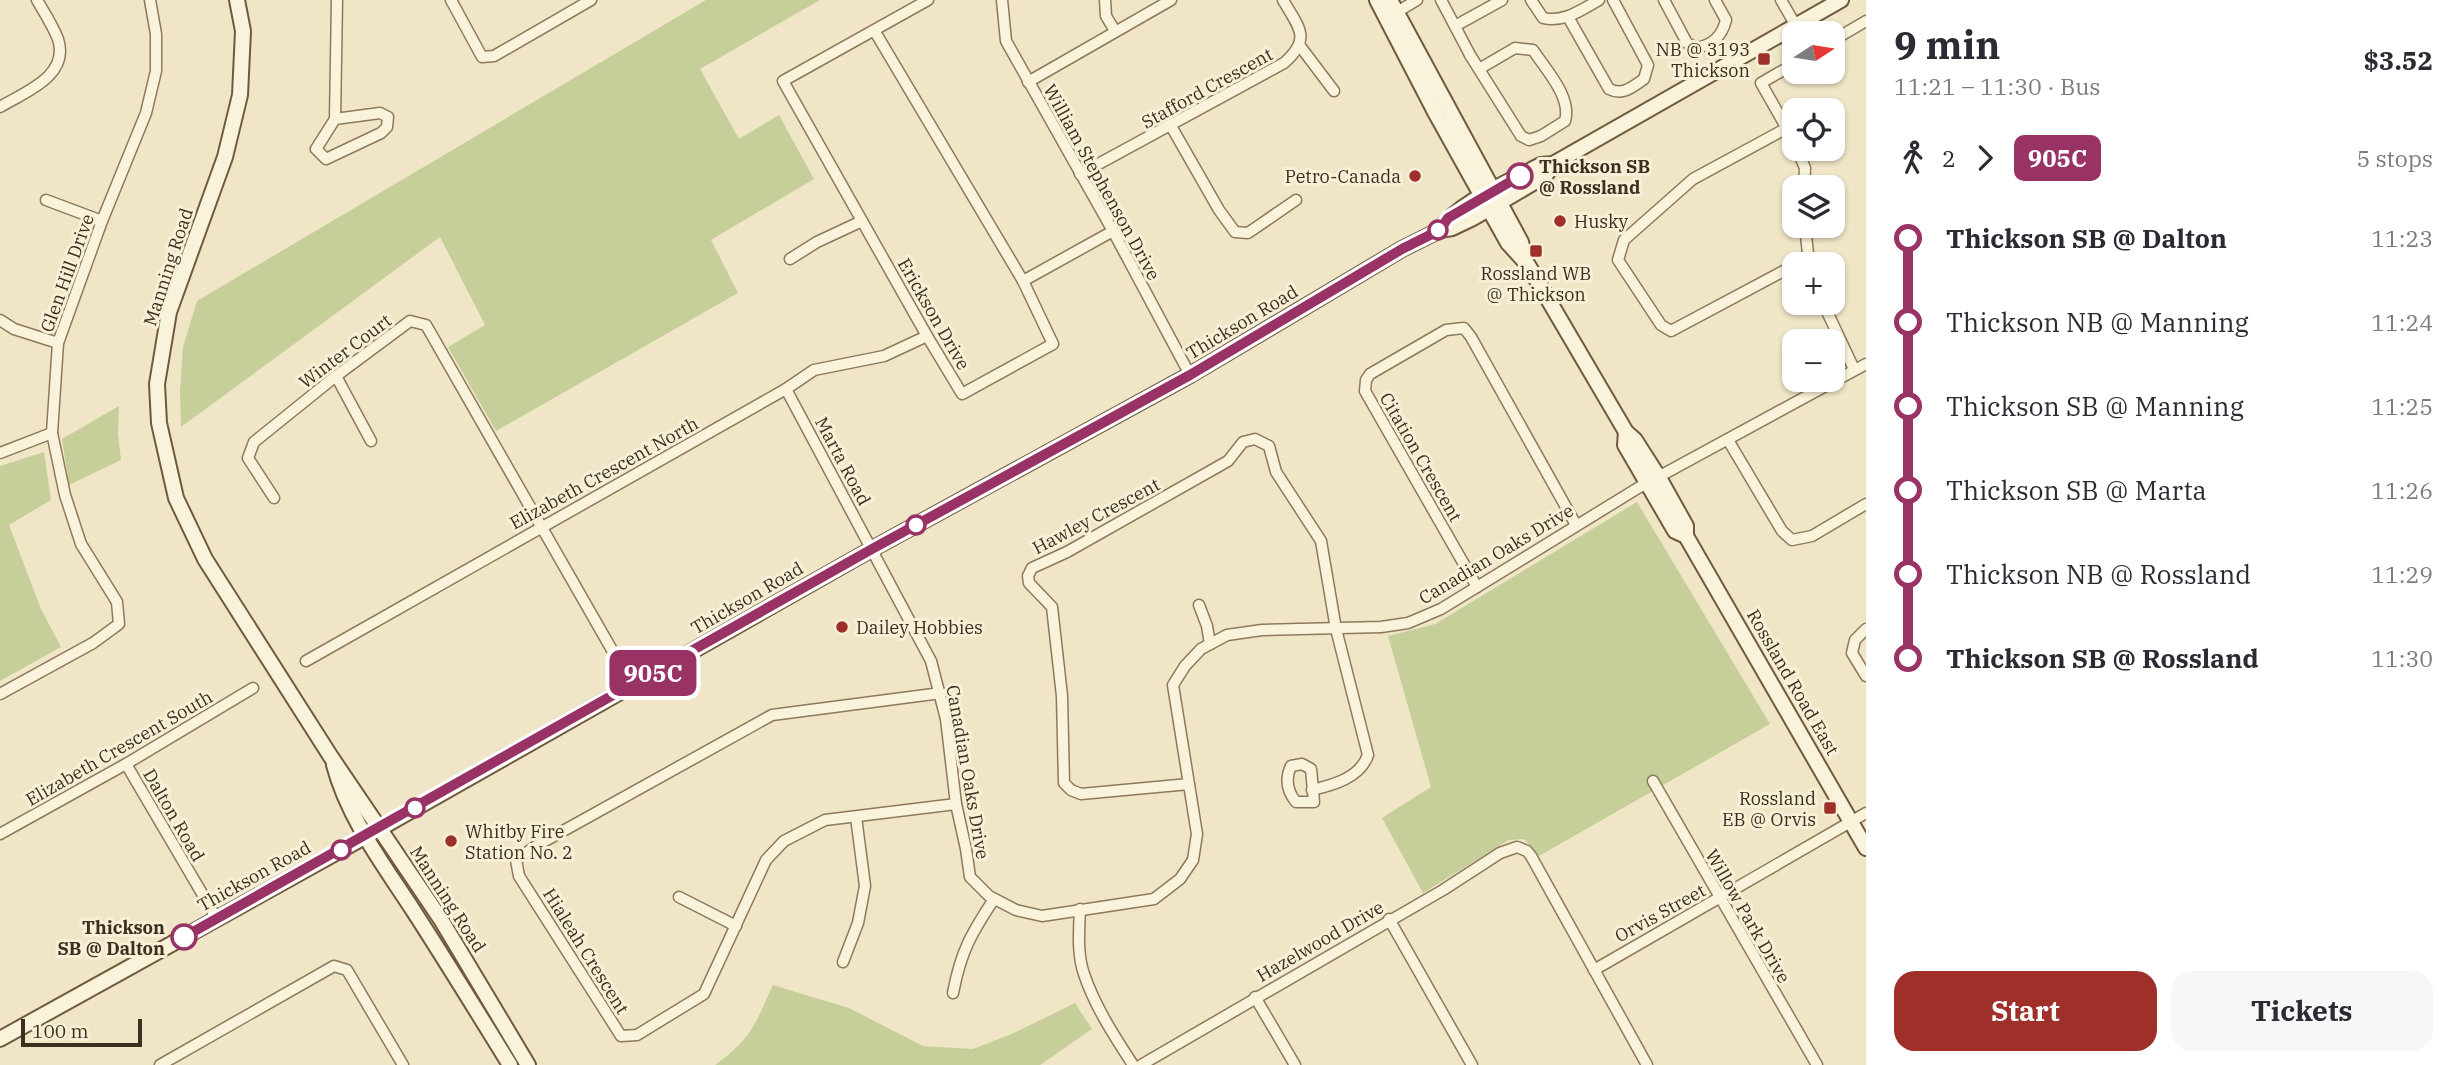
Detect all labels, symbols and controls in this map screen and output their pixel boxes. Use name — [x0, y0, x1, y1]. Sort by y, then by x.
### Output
text: 9 min — [1894, 20, 2000, 69]
north arrow — [1782, 21, 1844, 84]
map controls — [1782, 21, 1845, 392]
place label: NB @ 3193 Thickson — [1656, 38, 1750, 82]
street label: Stafford Crescent — [1137, 42, 1277, 134]
text: $3.52 — [2363, 43, 2433, 77]
marker: NB @ 3193 Thickson — [1756, 51, 1772, 67]
text: 11:21 – 11:30 · Bus — [1894, 71, 2101, 101]
street label: William Stephenson Drive — [1038, 80, 1166, 284]
button: locate — [1782, 98, 1845, 161]
icon: walk — [1894, 139, 1932, 177]
icon: forward — [1966, 139, 2004, 177]
text: 905C — [2028, 142, 2087, 174]
text: 2 — [1942, 143, 1956, 173]
text: 5 stops — [2356, 143, 2433, 173]
place label: Thickson SB @ Rossland — [1539, 155, 1650, 199]
marker: Thickson SB @ Rossland — [1507, 163, 1533, 189]
place label: Petro-Canada — [1285, 165, 1401, 188]
marker: Petro-Canada — [1407, 168, 1423, 184]
button: layers — [1782, 175, 1845, 238]
street label: Manning Road — [138, 205, 198, 329]
place label: Husky — [1574, 210, 1629, 233]
street label: Glen Hill Drive — [35, 211, 99, 335]
marker: Husky — [1552, 213, 1568, 229]
unlabelled marker — [1428, 220, 1448, 240]
text: Thickson SB @ Dalton — [1946, 221, 2227, 255]
text: 11:23 — [2371, 223, 2433, 253]
marker: Rossland WB @ Thickson — [1528, 243, 1544, 259]
button: + — [1782, 252, 1845, 315]
street label: Erickson Drive — [893, 254, 975, 374]
place label: Rossland WB @ Thickson — [1481, 262, 1591, 306]
street label: Thickson Road — [1182, 280, 1302, 364]
text: Thickson NB @ Manning — [1946, 305, 2249, 339]
text: 11:24 — [2371, 307, 2433, 337]
street label: Winter Court — [294, 309, 396, 393]
button: − — [1782, 329, 1845, 392]
street label: Citation Crescent — [1375, 388, 1467, 526]
text: Thickson SB @ Manning — [1946, 389, 2244, 423]
text: 11:25 — [2371, 391, 2433, 421]
street label: Elizabeth Crescent North — [506, 412, 702, 534]
street label: Marta Road — [810, 413, 876, 509]
street label: Hawley Crescent — [1028, 473, 1164, 559]
text: Thickson SB @ Marta — [1946, 473, 2207, 507]
text: 11:26 — [2371, 475, 2433, 505]
street label: Canadian Oaks Drive — [1414, 499, 1578, 609]
unlabelled marker — [906, 515, 926, 535]
street label: Thickson Road — [687, 557, 807, 639]
text: Thickson NB @ Rossland — [1946, 557, 2251, 591]
text: 11:29 — [2371, 559, 2433, 589]
street label: Rossland Road East — [1742, 605, 1844, 759]
place label: Dailey Hobbies — [856, 616, 983, 639]
marker: Dailey Hobbies — [834, 619, 850, 635]
text: Thickson SB @ Rossland — [1946, 641, 2259, 675]
text: 11:30 — [2371, 643, 2433, 673]
line badge: 905C — [604, 650, 702, 696]
text: 905C — [623, 657, 683, 689]
street label: Canadian Oaks Drive — [941, 683, 995, 861]
street label: Elizabeth Crescent South — [22, 685, 216, 811]
street label: Dalton Road — [138, 765, 210, 865]
place label: Rossland EB @ Orvis — [1722, 787, 1816, 831]
unlabelled marker — [405, 798, 425, 818]
marker: Rossland EB @ Orvis — [1822, 800, 1838, 816]
place label: Whitby Fire Station No. 2 — [465, 820, 573, 864]
marker: Whitby Fire Station No. 2 — [443, 833, 459, 849]
street label: Thickson Road — [193, 835, 315, 917]
unlabelled marker — [331, 840, 351, 860]
street label: Manning Road — [405, 841, 491, 957]
street label: Willow Park Drive — [1700, 845, 1796, 987]
street label: Orvis Street — [1611, 879, 1709, 947]
street label: Hialeah Crescent — [538, 884, 634, 1018]
street label: Hazelwood Drive — [1252, 895, 1388, 987]
place label: Thickson SB @ Dalton — [58, 916, 165, 960]
marker: Thickson SB @ Dalton — [171, 924, 197, 950]
button: Start — [1894, 971, 2157, 1051]
button: Tickets — [2171, 971, 2433, 1051]
scale bar — [21, 1016, 142, 1048]
text: 100 m — [32, 1019, 89, 1043]

